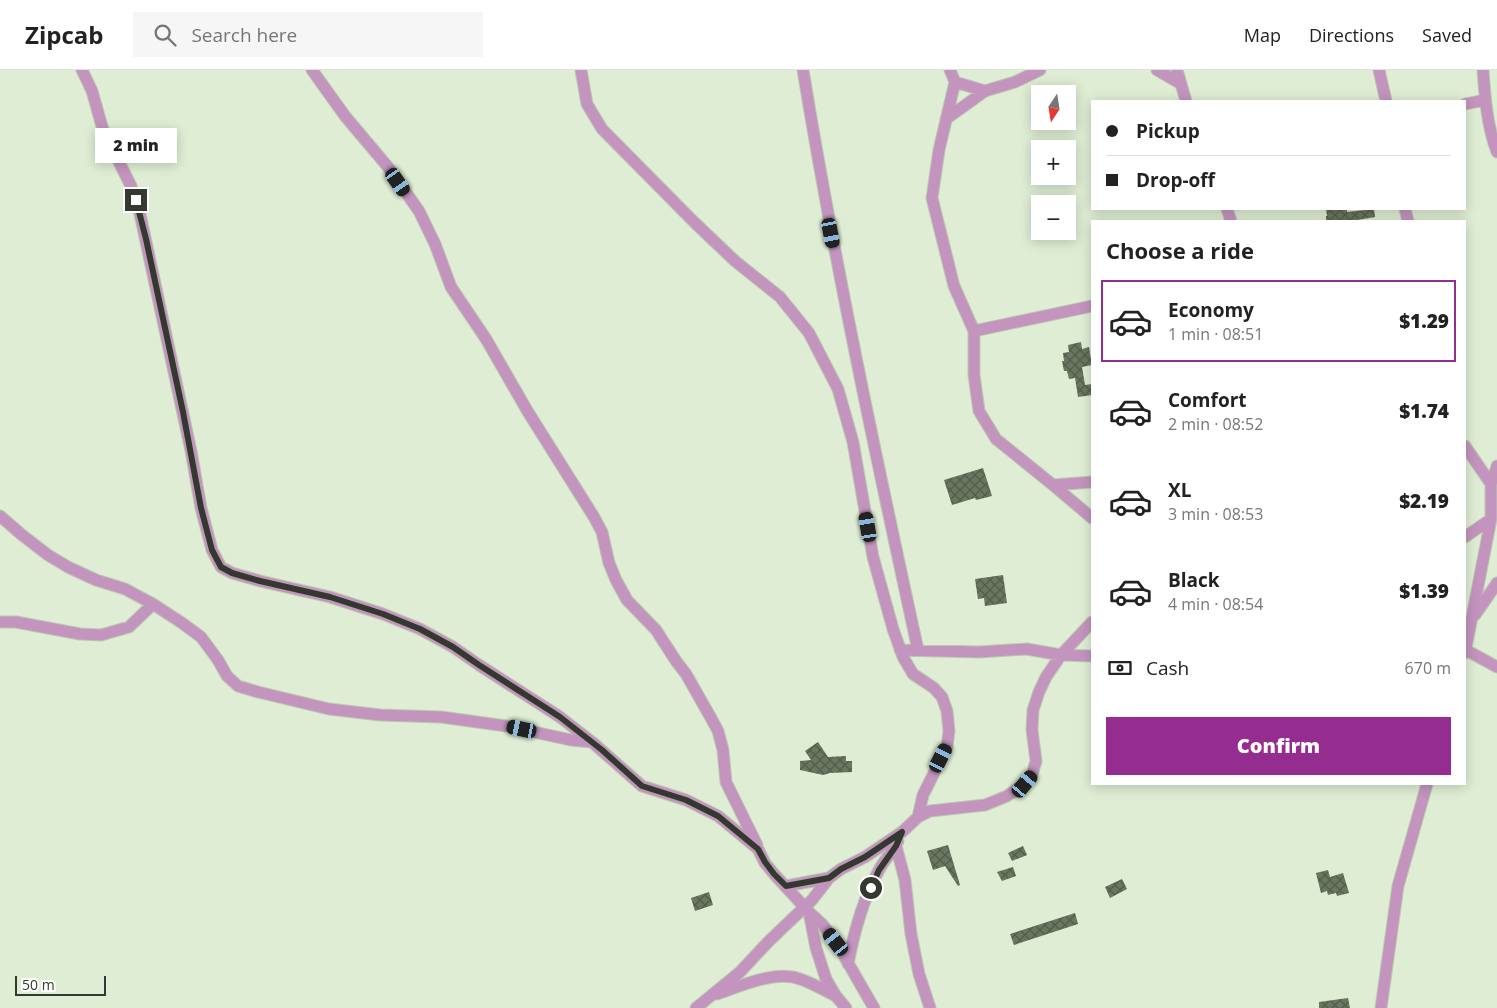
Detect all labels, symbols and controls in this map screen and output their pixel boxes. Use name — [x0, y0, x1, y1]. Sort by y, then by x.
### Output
search box — [133, 12, 483, 57]
text: Zipcab — [25, 18, 103, 51]
icon: search — [151, 21, 179, 49]
text: Search here — [191, 22, 297, 48]
text: Map — [1244, 23, 1281, 47]
text: Directions — [1309, 23, 1394, 47]
text: Saved — [1422, 23, 1472, 47]
north arrow — [1031, 85, 1076, 130]
map controls — [1031, 85, 1076, 240]
text: Pickup — [1136, 118, 1200, 144]
callout: 2 min — [95, 128, 177, 162]
text: 2 min — [113, 134, 159, 156]
button: + — [1031, 140, 1076, 185]
car — [383, 165, 412, 199]
text: Drop-off — [1136, 167, 1215, 193]
route end — [125, 189, 147, 211]
button: − — [1031, 195, 1076, 240]
car — [820, 217, 841, 249]
text: Choose a ride — [1106, 235, 1254, 265]
text: Economy — [1168, 297, 1254, 323]
icon: car — [1108, 299, 1153, 344]
text: $1.29 — [1399, 308, 1449, 334]
text: 1 min · 08:51 — [1168, 323, 1263, 345]
text: Comfort — [1168, 387, 1247, 413]
icon: car — [1108, 389, 1153, 434]
text: $1.74 — [1399, 398, 1449, 424]
text: 2 min · 08:52 — [1168, 413, 1263, 435]
text: XL — [1168, 477, 1191, 503]
icon: car — [1108, 479, 1153, 524]
text: $2.19 — [1399, 488, 1449, 514]
text: 3 min · 08:53 — [1168, 503, 1263, 525]
car — [858, 511, 877, 543]
text: Black — [1168, 567, 1220, 593]
icon: car — [1108, 569, 1153, 614]
text: $1.39 — [1399, 578, 1449, 604]
text: 4 min · 08:54 — [1168, 593, 1263, 615]
icon: cash — [1106, 654, 1134, 682]
text: Cash — [1146, 655, 1189, 681]
text: 670 m — [1405, 657, 1451, 679]
button: Confirm — [1106, 717, 1451, 775]
car — [505, 719, 538, 739]
car — [927, 741, 954, 775]
car — [1009, 768, 1040, 800]
route start — [860, 877, 882, 899]
car — [820, 926, 851, 958]
scale bar — [15, 973, 106, 996]
text: 50 m — [22, 975, 55, 994]

